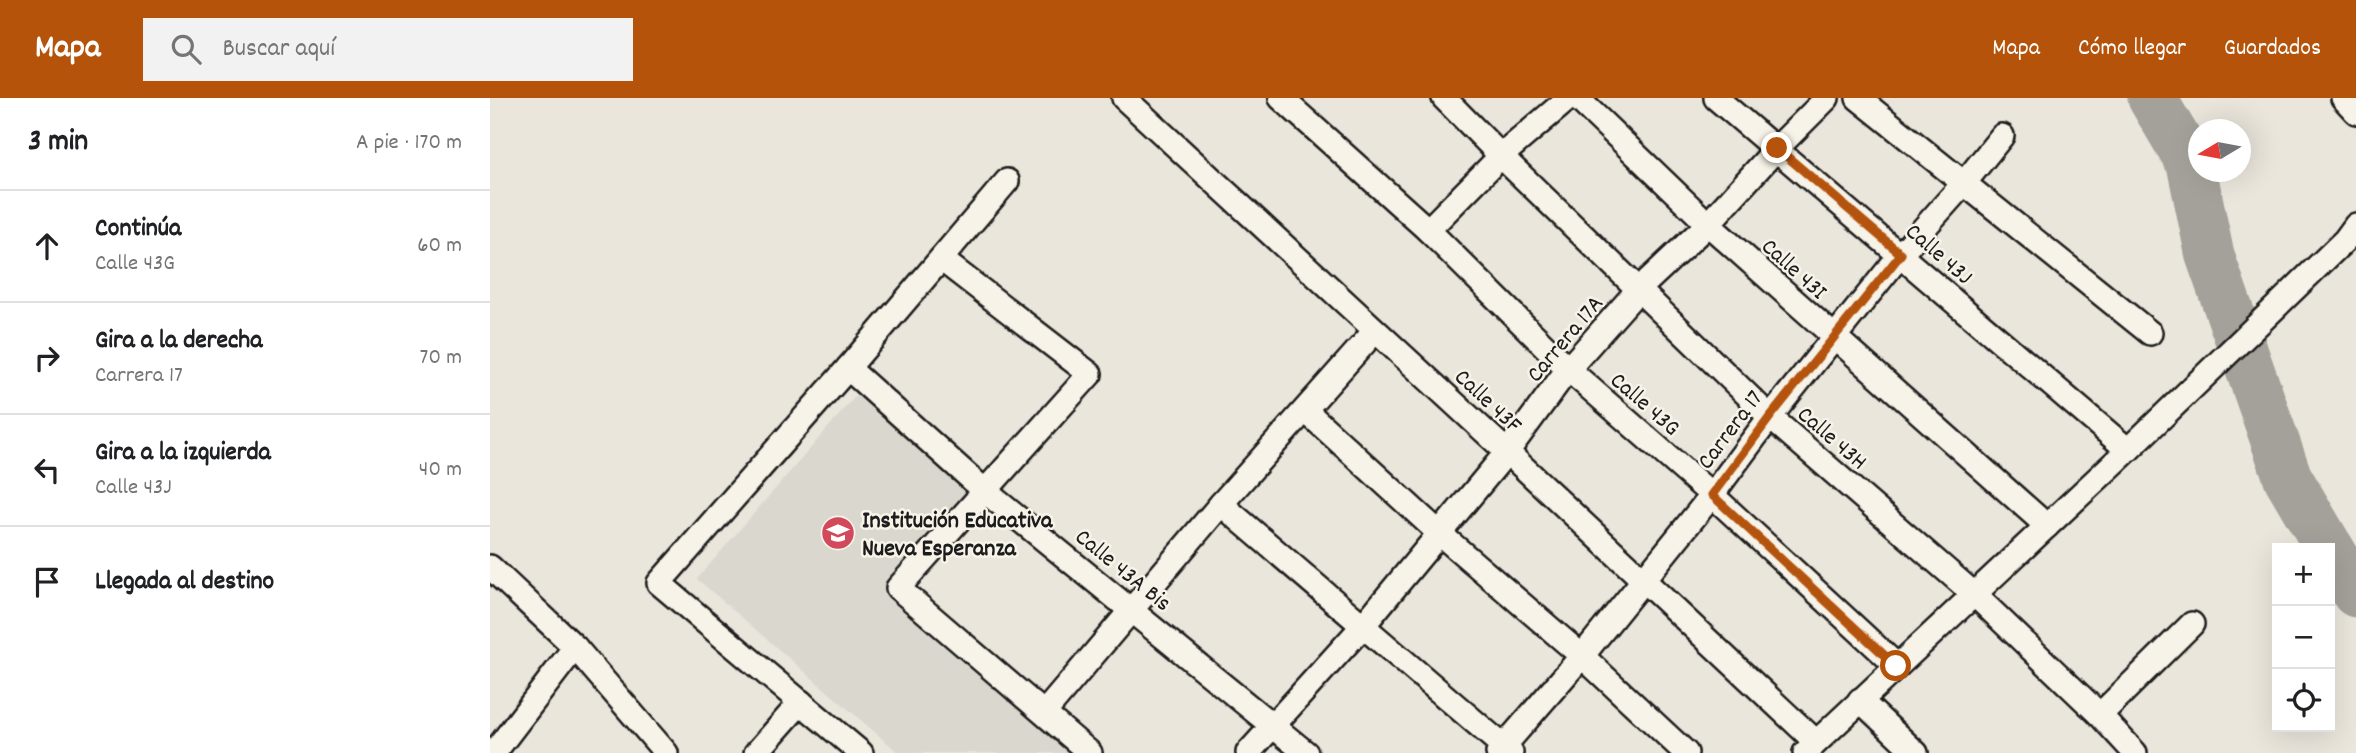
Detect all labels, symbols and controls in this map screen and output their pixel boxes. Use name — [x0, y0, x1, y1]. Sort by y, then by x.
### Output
search box — [143, 18, 633, 81]
text: Mapa — [35, 26, 101, 73]
icon: search — [167, 30, 205, 68]
text: Buscar aquí — [223, 31, 335, 68]
text: Mapa — [1992, 32, 2040, 66]
text: Cómo llegar — [2078, 32, 2186, 66]
text: Guardados — [2224, 32, 2321, 66]
north arrow — [2188, 119, 2251, 182]
text: 3 min — [28, 122, 88, 165]
text: A pie · 170 m — [356, 127, 462, 160]
route end — [1761, 132, 1792, 163]
text: Continúa — [95, 211, 181, 248]
street label: Calle 43J — [1897, 216, 1979, 294]
icon: ahead — [28, 227, 66, 265]
text: 60 m — [417, 230, 462, 263]
street label: Calle 43I — [1752, 231, 1834, 310]
text: Calle 43G — [95, 248, 175, 281]
street label: Carrera 17A — [1520, 289, 1613, 391]
text: Gira a la derecha — [95, 323, 262, 360]
icon: right — [28, 339, 66, 377]
text: 70 m — [420, 342, 462, 375]
text: Carrera 17 — [95, 360, 183, 393]
street label: Calle 43F — [1445, 362, 1529, 443]
street label: Calle 43G — [1601, 365, 1687, 445]
street label: Carrera 17 — [1690, 384, 1773, 478]
street label: Calle 43H — [1788, 399, 1874, 479]
text: Gira a la izquierda — [95, 435, 271, 472]
icon: left — [28, 451, 66, 489]
text: 40 m — [419, 454, 462, 487]
text: Calle 43J — [95, 472, 172, 505]
place label: Institución Educativa Nueva Esperanza — [862, 505, 1053, 567]
school or university icon: Institución Educativa Nueva Esperanza — [819, 514, 857, 552]
street label: Calle 43A Bis — [1066, 522, 1178, 621]
map controls — [2272, 543, 2335, 732]
button: + — [2272, 543, 2335, 606]
icon: arrive — [28, 563, 66, 601]
text: Llegada al destino — [95, 564, 274, 601]
button: − — [2272, 606, 2335, 669]
route start — [1880, 650, 1911, 681]
button: locate — [2272, 669, 2335, 732]

